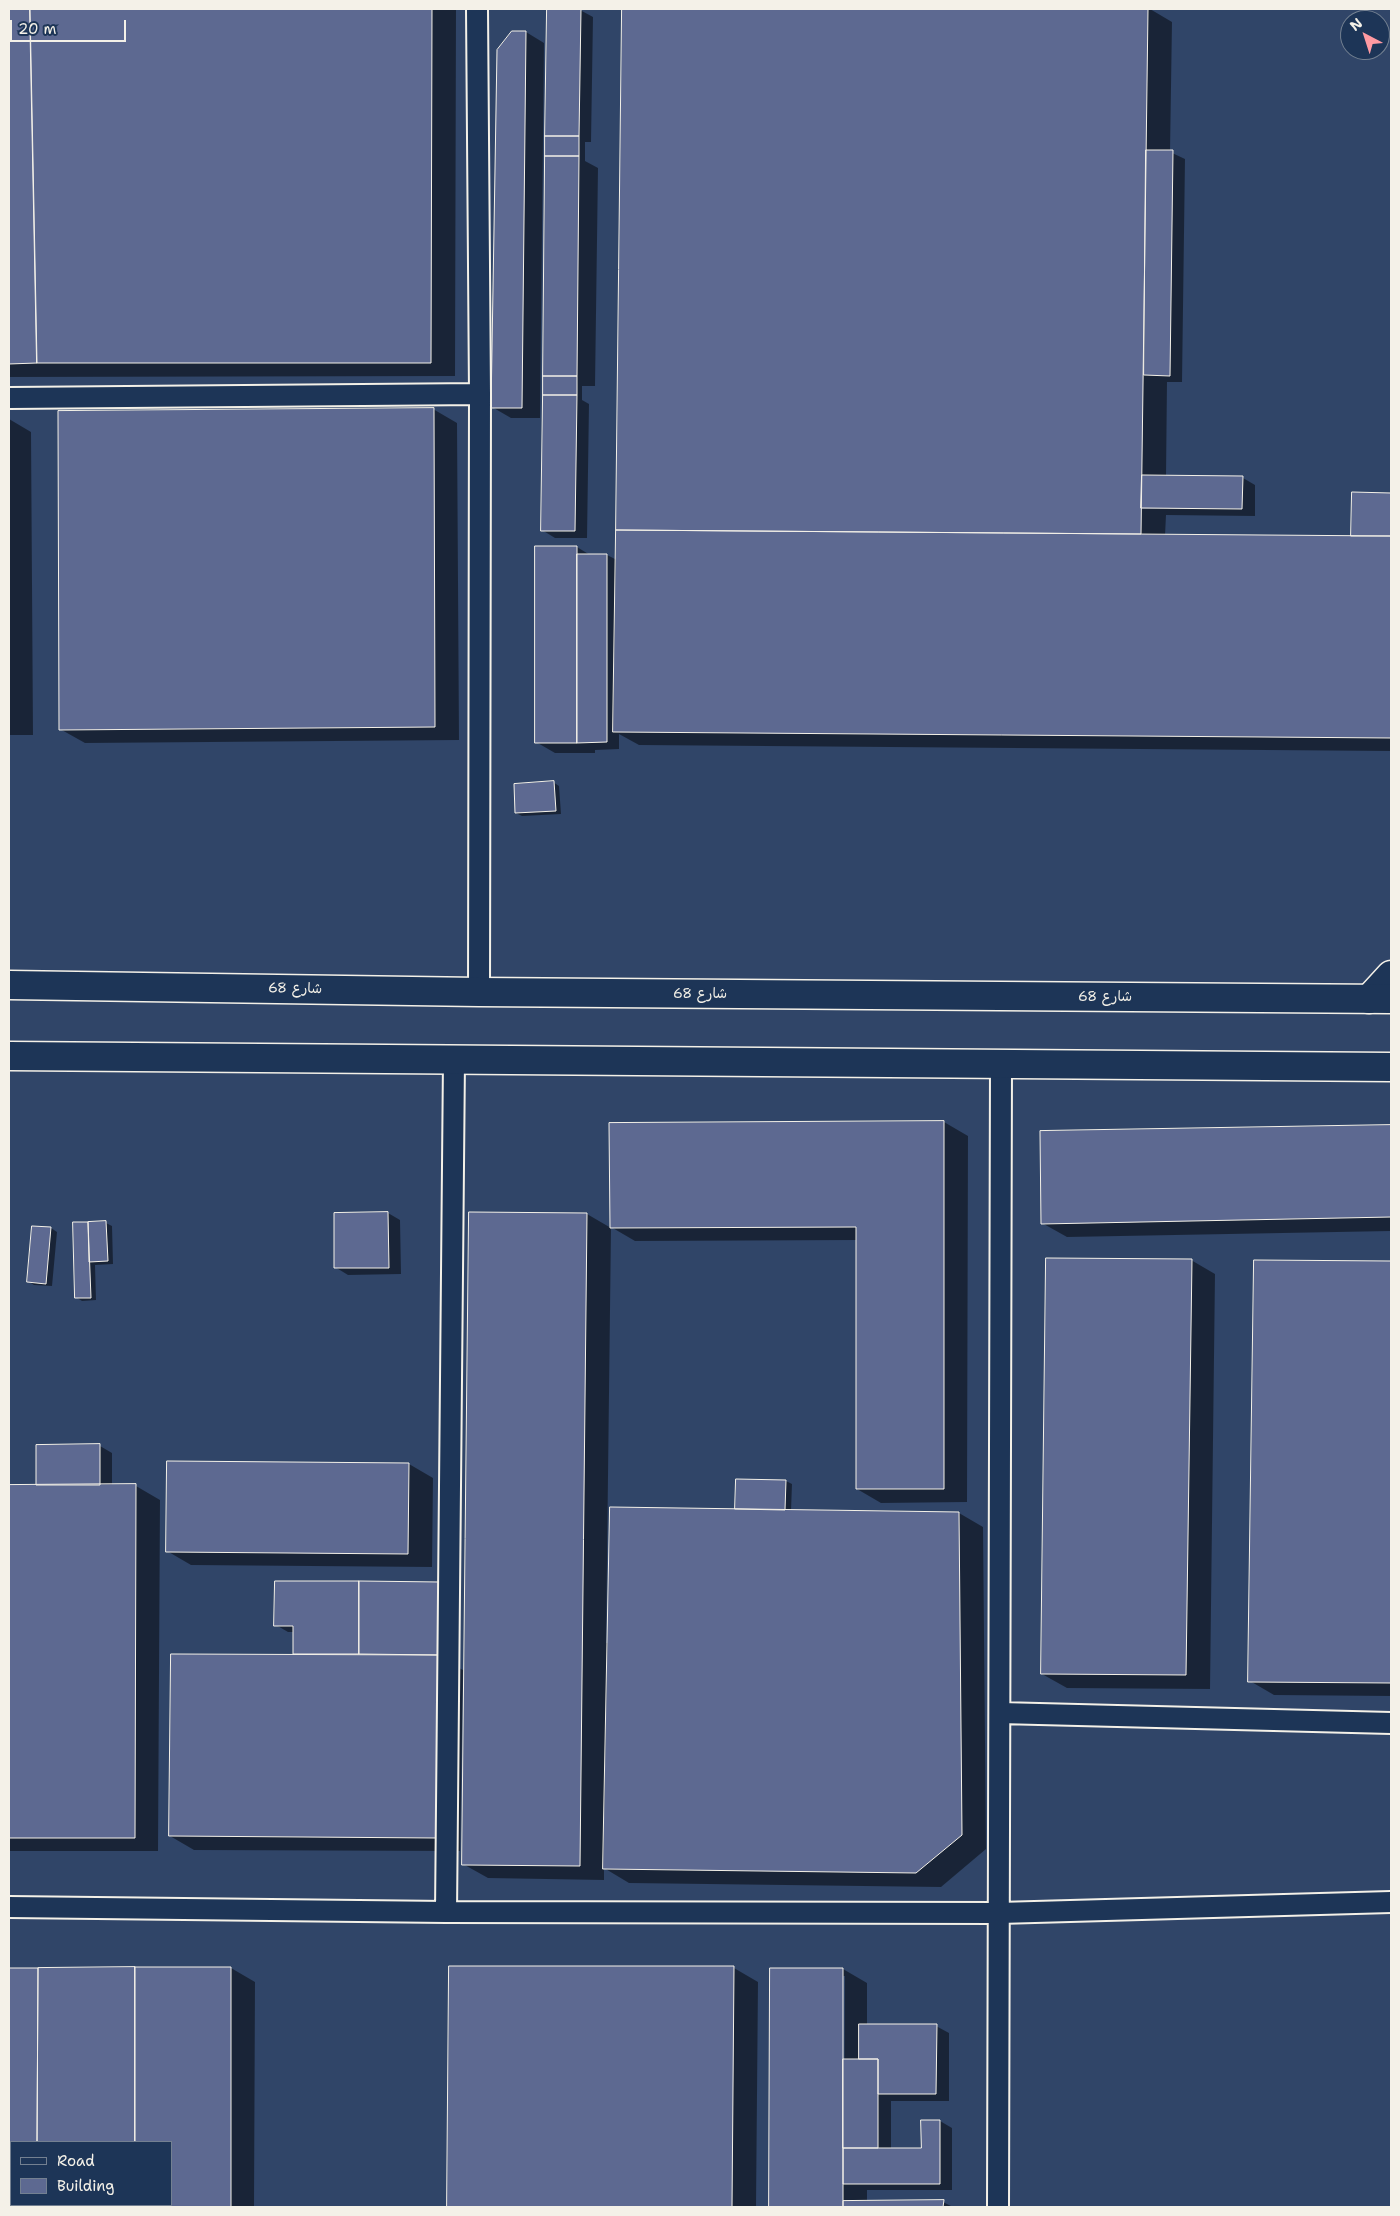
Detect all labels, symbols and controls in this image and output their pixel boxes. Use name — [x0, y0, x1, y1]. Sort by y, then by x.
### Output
scale bar — [12, 10, 129, 42]
north arrow — [1340, 10, 1390, 60]
text: N — [1346, 14, 1366, 35]
text: 20 m — [18, 19, 57, 39]
street label: شارع 68 — [268, 980, 322, 998]
street label: شارع 68 — [673, 986, 727, 1002]
street label: شارع 68 — [1078, 989, 1132, 1005]
legend — [10, 2141, 172, 2206]
text: Road — [57, 2151, 95, 2171]
text: Building — [57, 2176, 114, 2196]

